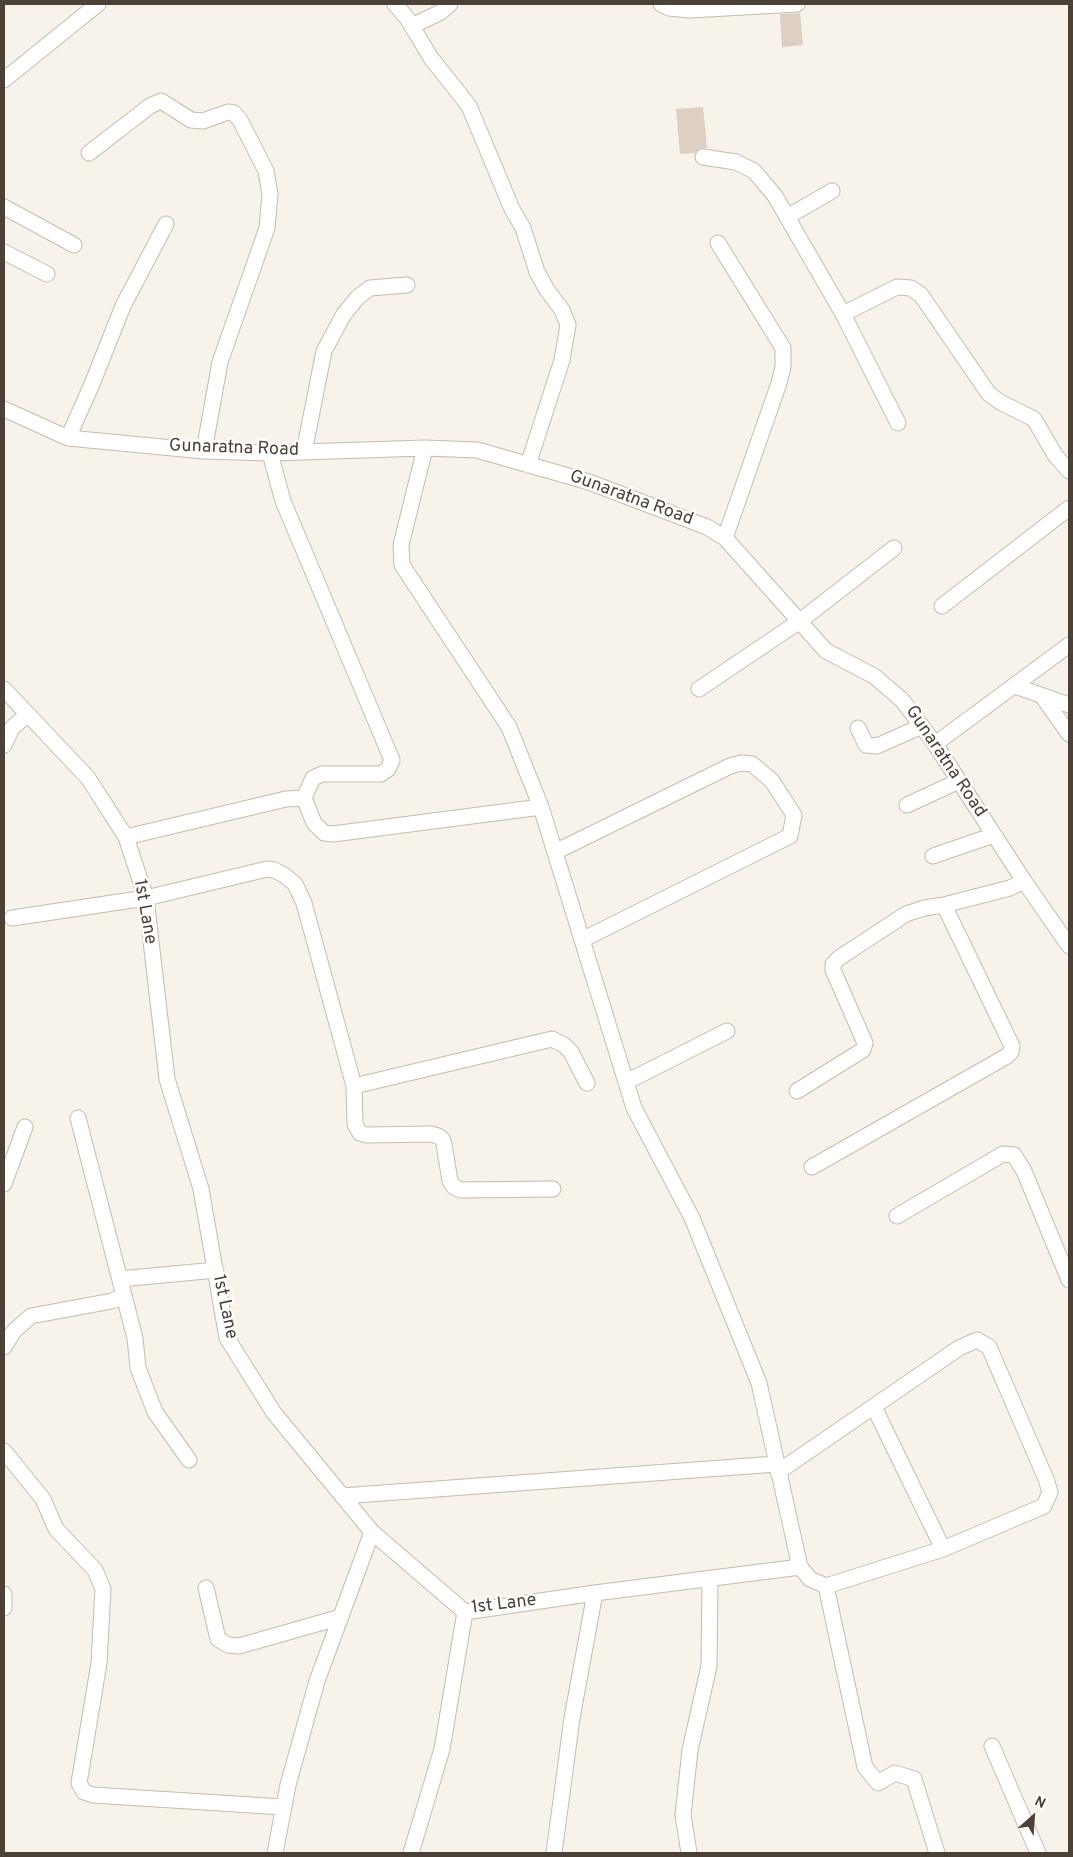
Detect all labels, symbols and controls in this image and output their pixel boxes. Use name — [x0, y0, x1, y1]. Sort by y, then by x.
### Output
street label: Gunaratna Road — [169, 436, 299, 462]
street label: Gunaratna Road — [566, 467, 696, 531]
street label: Gunaratna Road — [900, 702, 990, 822]
street label: 1st Lane — [128, 878, 160, 946]
street label: 1st Lane — [207, 1273, 241, 1341]
street label: 1st Lane — [470, 1590, 538, 1620]
north arrow — [1008, 1792, 1058, 1842]
text: N — [1032, 1793, 1048, 1813]

